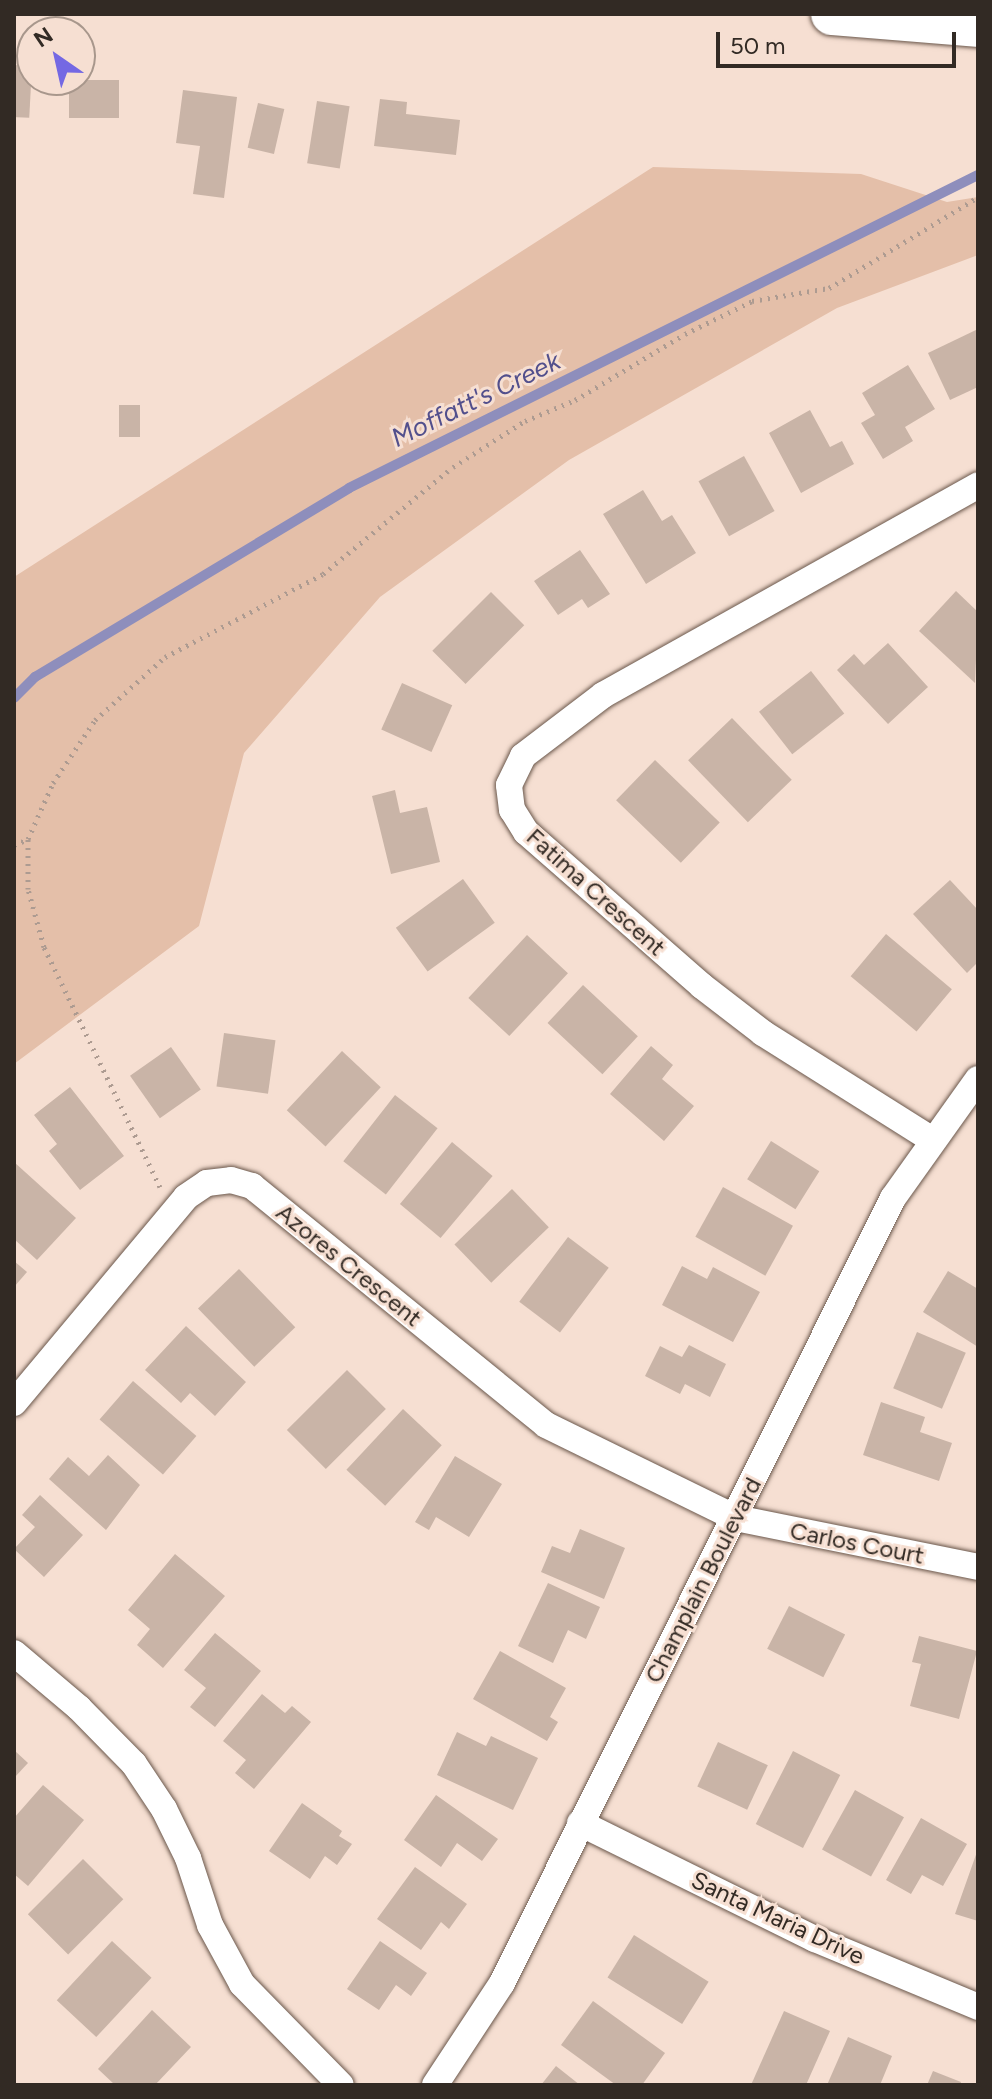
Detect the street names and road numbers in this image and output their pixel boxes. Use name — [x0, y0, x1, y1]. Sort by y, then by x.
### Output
street label: Fatima Crescent — [521, 822, 671, 962]
street label: Azores Crescent — [271, 1198, 427, 1332]
street label: Champlain Boulevard — [639, 1473, 767, 1687]
street label: Carlos Court — [788, 1516, 926, 1570]
street label: Santa Maria Drive — [687, 1865, 869, 1971]

